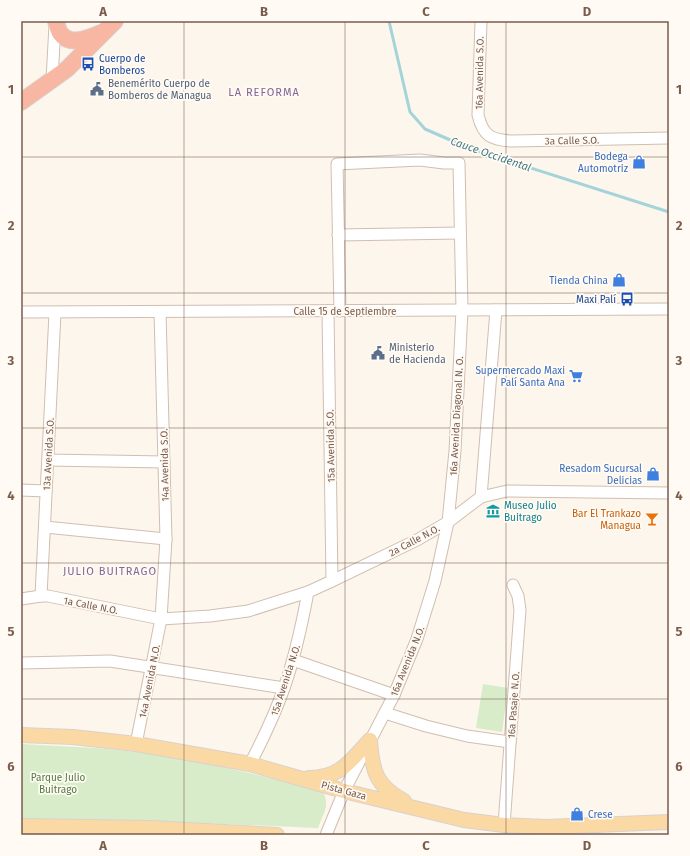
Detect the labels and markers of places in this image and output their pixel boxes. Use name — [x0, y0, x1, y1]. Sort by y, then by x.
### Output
place label: Cuerpo de Bomberos — [99, 53, 145, 77]
bus stop icon: Cuerpo de Bomberos — [80, 56, 96, 72]
place label: Benemérito Cuerpo de Bomberos de Managua — [108, 78, 211, 102]
public building icon: Benemérito Cuerpo de Bomberos de Managua — [89, 81, 105, 97]
place label: Bodega Automotriz — [578, 151, 629, 175]
shop icon: Bodega Automotriz — [631, 154, 647, 170]
shop icon: Tienda China — [611, 272, 627, 288]
place label: Tienda China — [549, 275, 608, 287]
bus stop icon: Maxi Palí — [619, 291, 635, 307]
place label: Maxi Palí — [576, 293, 616, 306]
place label: Ministerio de Hacienda — [389, 342, 446, 366]
public building icon: Ministerio de Hacienda — [370, 345, 386, 361]
place label: Supermercado Maxi Palí Santa Ana — [475, 365, 565, 389]
supermarket icon: Supermercado Maxi Palí Santa Ana — [568, 368, 584, 384]
place label: Resadom Sucursal Delicias — [559, 463, 642, 487]
shop icon: Resadom Sucursal Delicias — [645, 466, 661, 482]
place label: Museo Julio Buitrago — [504, 500, 557, 524]
museum icon: Museo Julio Buitrago — [485, 503, 501, 519]
place label: Bar El Trankazo Managua — [572, 508, 641, 532]
bar icon: Bar El Trankazo Managua — [644, 511, 660, 527]
shop icon: Crese — [569, 806, 585, 822]
place label: Crese — [588, 809, 613, 821]

